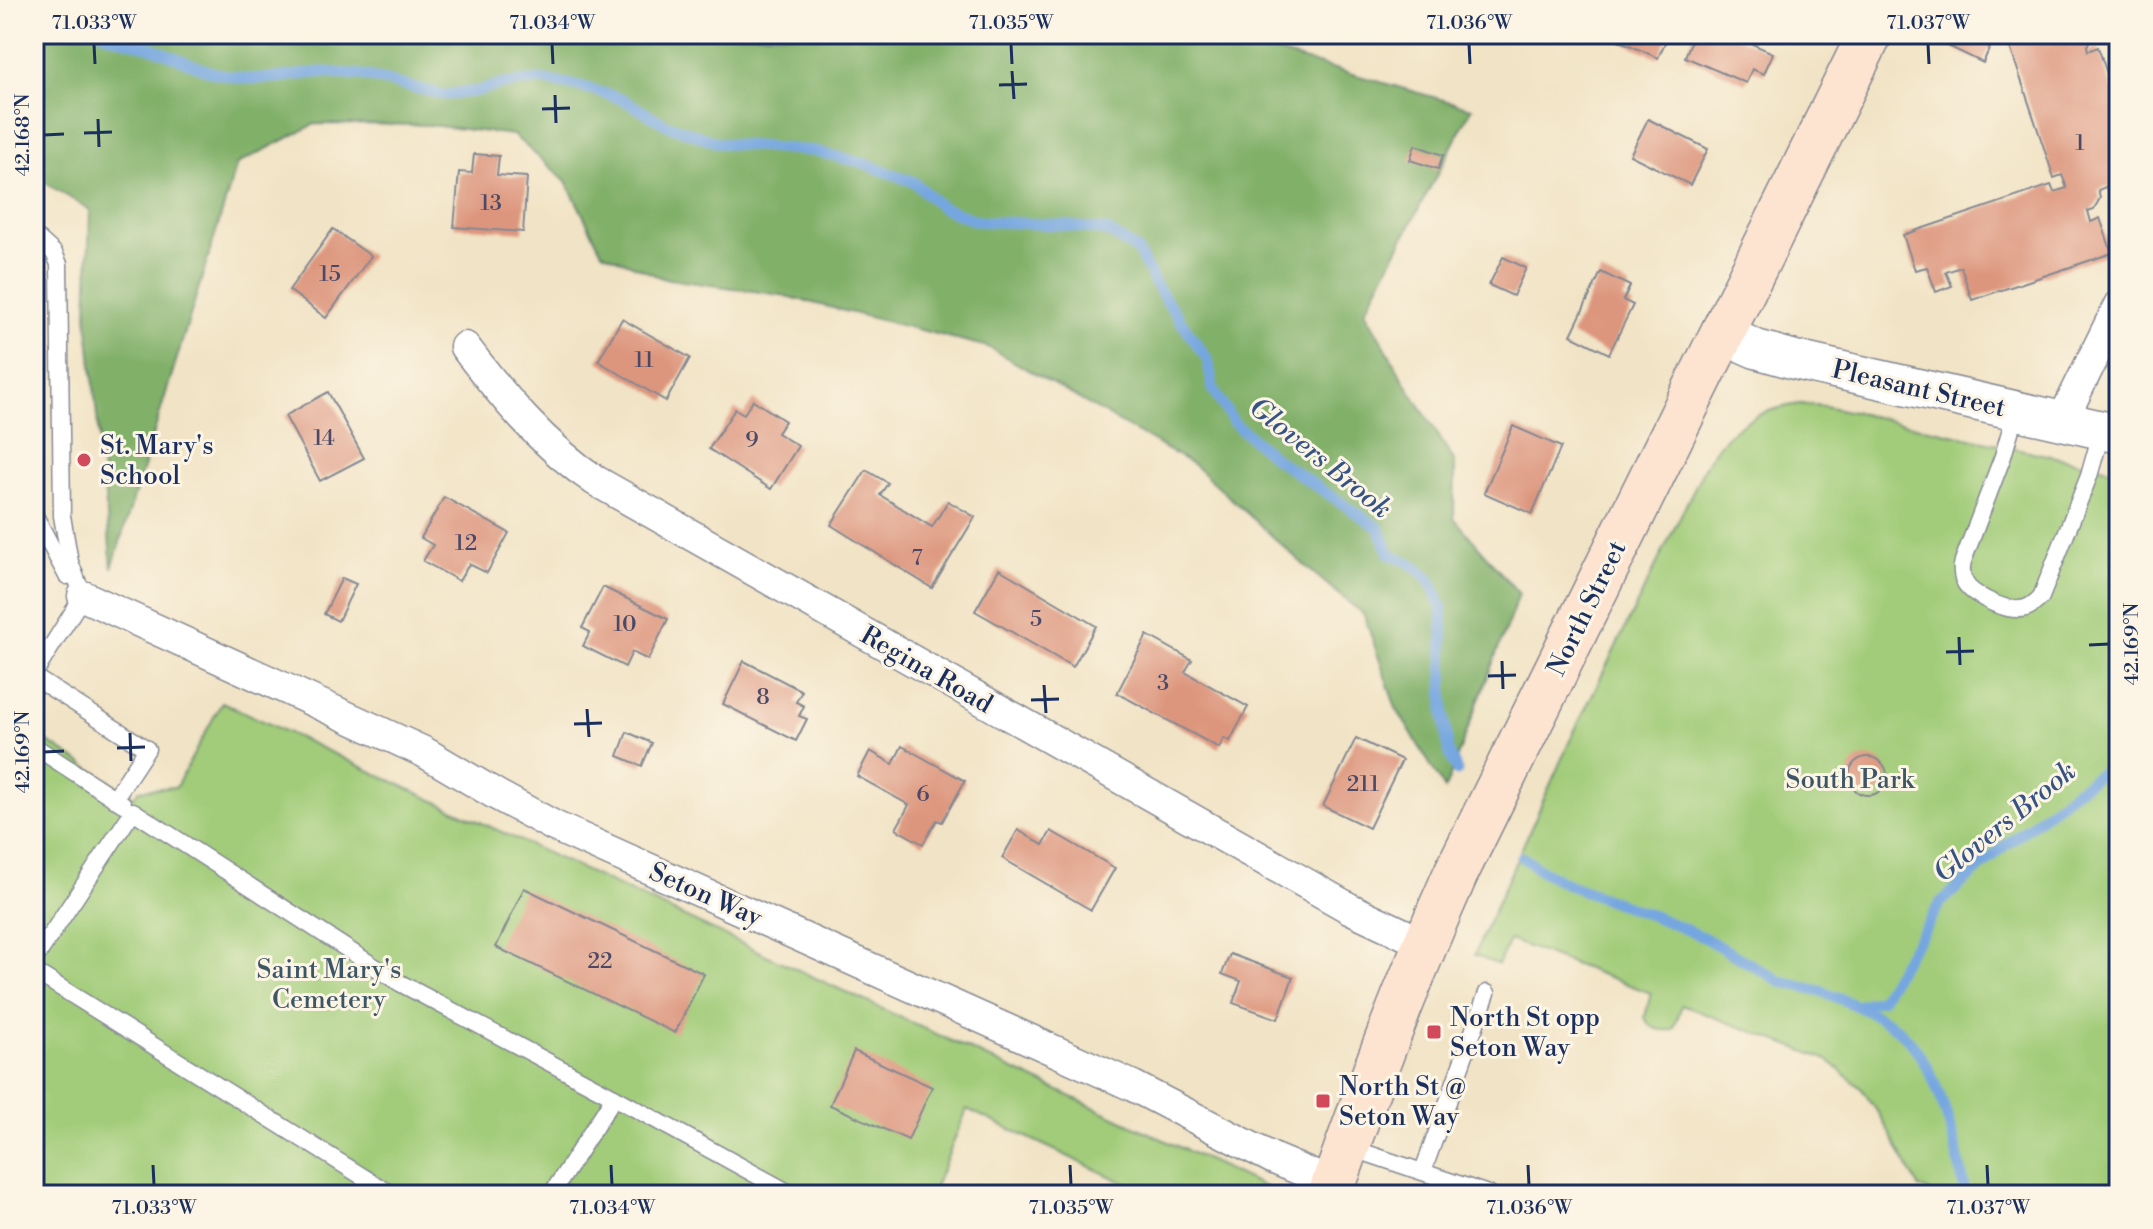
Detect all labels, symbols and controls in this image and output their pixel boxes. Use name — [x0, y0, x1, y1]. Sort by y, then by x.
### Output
text: 71.033°W — [52, 11, 137, 36]
text: 71.034°W — [509, 11, 596, 36]
text: 71.035°W — [969, 11, 1054, 36]
text: 71.036°W — [1426, 11, 1513, 36]
text: 71.037°W — [1886, 11, 1971, 36]
text: 42.168°N — [11, 94, 36, 176]
house number: 1 — [2075, 130, 2085, 157]
house number: 13 — [480, 190, 502, 217]
house number: 15 — [319, 261, 341, 288]
house number: 11 — [634, 347, 654, 374]
street label: Pleasant Street — [1829, 353, 2009, 424]
water label: Glovers Brook — [1242, 390, 1399, 526]
house number: 14 — [313, 425, 335, 452]
house number: 9 — [745, 427, 759, 454]
place label: St. Mary's School — [100, 430, 214, 492]
marker: St. Mary's School — [75, 451, 93, 469]
house number: 12 — [455, 530, 477, 557]
street label: North Street — [1540, 536, 1633, 681]
house number: 7 — [911, 545, 923, 572]
text: 42.169°N — [2120, 603, 2145, 685]
house number: 5 — [1030, 606, 1042, 633]
house number: 10 — [613, 611, 637, 638]
street label: Regina Road — [855, 619, 998, 721]
house number: 3 — [1157, 670, 1169, 697]
house number: 8 — [756, 684, 770, 711]
text: 42.169°N — [11, 711, 36, 793]
water label: Glovers Brook — [1926, 754, 2083, 890]
park label: South Park — [1786, 764, 1916, 796]
house number: 211 — [1347, 771, 1380, 798]
house number: 6 — [916, 781, 930, 808]
street label: Seton Way — [644, 856, 767, 934]
house number: 22 — [587, 948, 613, 975]
park label: Saint Mary's Cemetery — [257, 954, 401, 1016]
place label: North St opp Seton Way — [1450, 1002, 1600, 1064]
marker: North St opp Seton Way — [1425, 1023, 1443, 1041]
place label: North St @ Seton Way — [1339, 1071, 1466, 1133]
marker: North St @ Seton Way — [1314, 1092, 1332, 1110]
text: 71.033°W — [112, 1196, 197, 1221]
text: 71.034°W — [569, 1196, 656, 1221]
text: 71.035°W — [1029, 1196, 1114, 1221]
text: 71.036°W — [1486, 1196, 1573, 1221]
text: 71.037°W — [1946, 1196, 2031, 1221]

